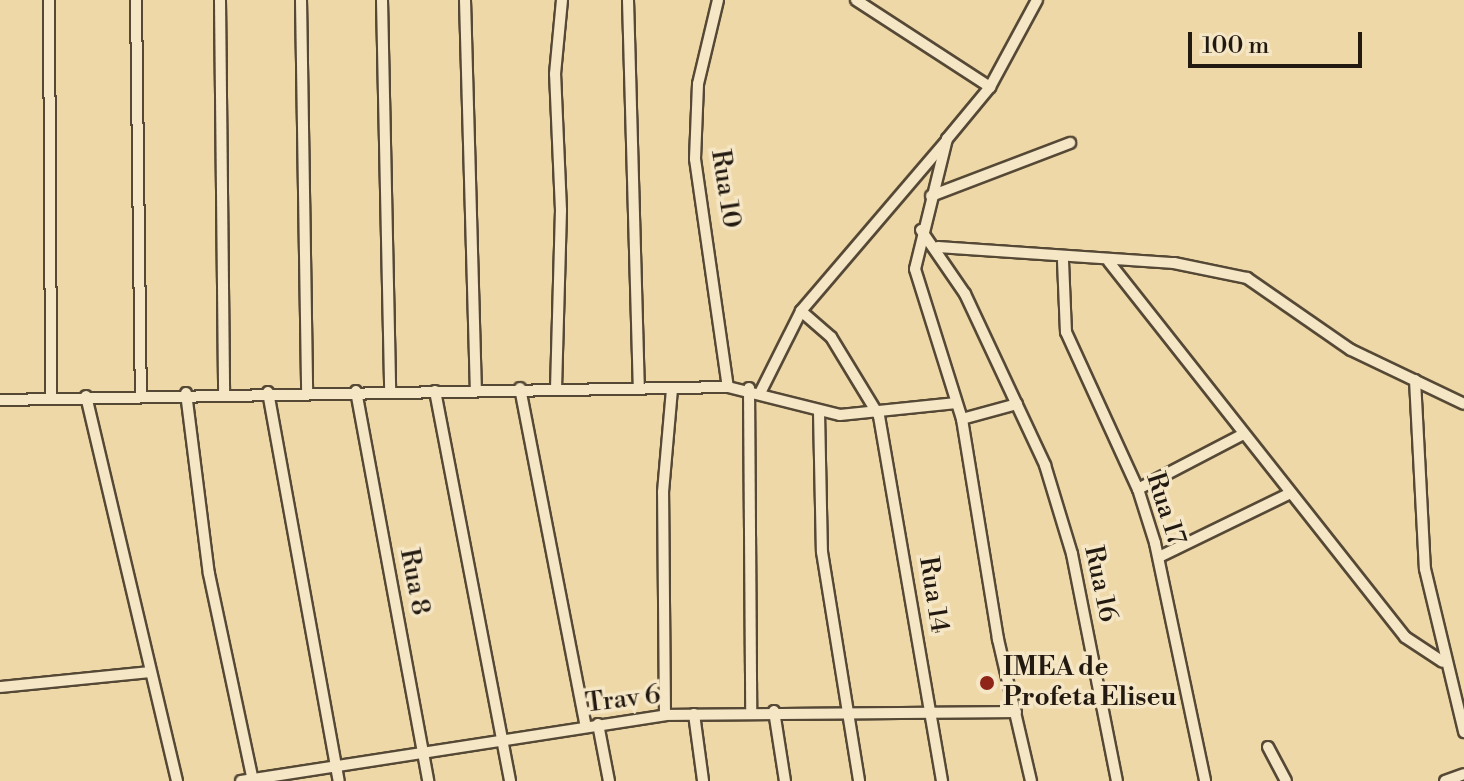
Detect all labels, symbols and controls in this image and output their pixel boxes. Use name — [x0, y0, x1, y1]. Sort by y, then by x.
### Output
scale bar — [1192, 16, 1366, 66]
text: 100 m — [1202, 31, 1269, 61]
street label: Rua 10 — [703, 148, 747, 230]
street label: Rua 17 — [1139, 469, 1191, 549]
street label: Rua 16 — [1077, 543, 1123, 625]
street label: Rua 8 — [392, 546, 436, 618]
street label: Rua 14 — [912, 555, 954, 635]
place label: IMEA de Profeta Eliseu — [1003, 652, 1176, 714]
marker: IMEA de Profeta Eliseu — [978, 674, 996, 692]
street label: Trav 6 — [584, 680, 662, 720]

